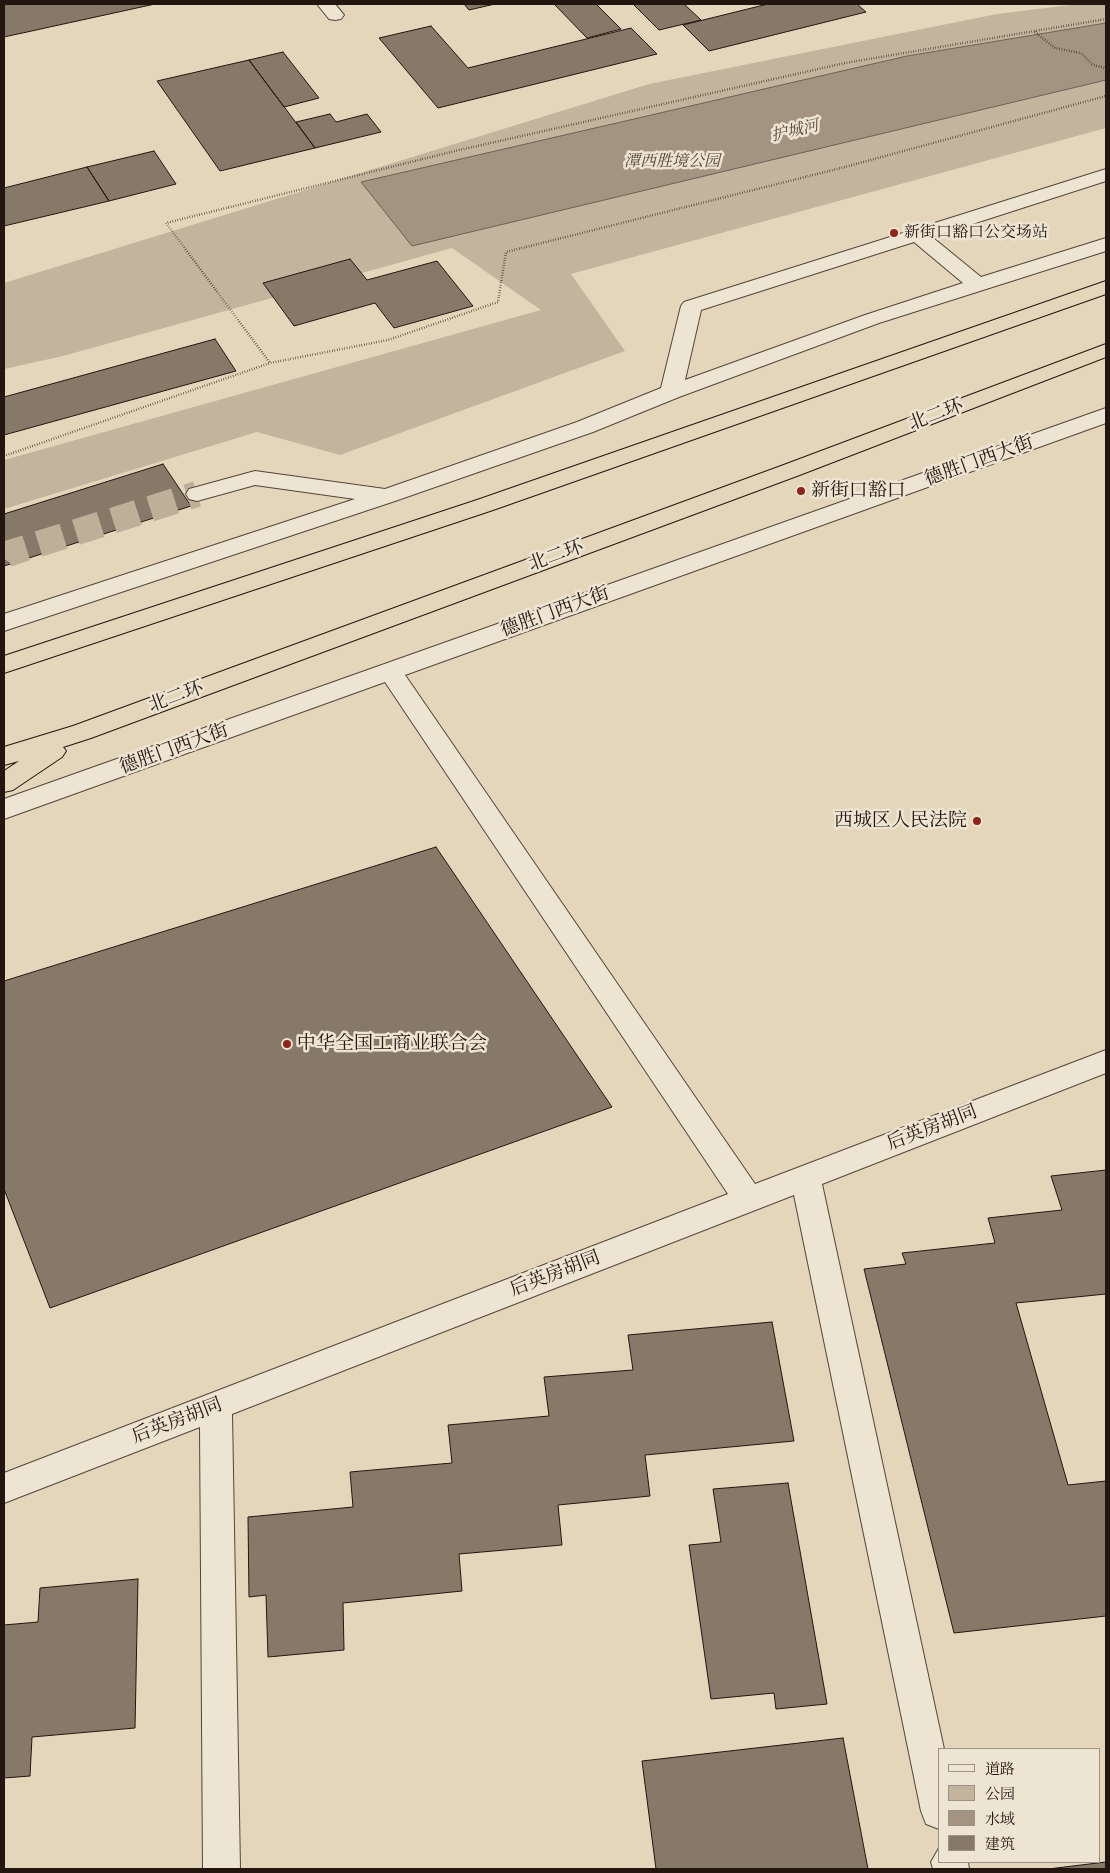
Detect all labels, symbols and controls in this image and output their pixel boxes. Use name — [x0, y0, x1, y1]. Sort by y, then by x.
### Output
water label: 护城河 — [769, 116, 821, 146]
park label: 潭西胜境公园 — [624, 152, 720, 172]
place label: 新街口豁口公交场站 — [904, 223, 1048, 243]
marker: 新街口豁口公交场站 — [888, 227, 900, 239]
street label: 北二环 — [905, 394, 967, 436]
street label: 德胜门西大街 — [922, 431, 1036, 491]
place label: 新街口豁口 — [811, 480, 906, 502]
marker: 新街口豁口 — [795, 485, 807, 497]
street label: 北二环 — [525, 536, 587, 576]
street label: 德胜门西大街 — [498, 582, 612, 642]
street label: 北二环 — [145, 677, 207, 717]
street label: 德胜门西大街 — [117, 719, 231, 779]
place label: 西城区人民法院 — [834, 810, 967, 832]
marker: 西城区人民法院 — [971, 815, 983, 827]
place label: 中华全国工商业联合会 — [297, 1033, 487, 1055]
marker: 中华全国工商业联合会 — [281, 1038, 293, 1050]
street label: 后英房胡同 — [884, 1100, 980, 1156]
street label: 后英房胡同 — [507, 1246, 603, 1302]
street label: 后英房胡同 — [129, 1393, 225, 1449]
legend — [938, 1748, 1100, 1863]
text: 道路 — [985, 1759, 1015, 1778]
text: 公园 — [985, 1784, 1015, 1803]
text: 水域 — [985, 1809, 1015, 1828]
text: 建筑 — [985, 1834, 1015, 1853]

